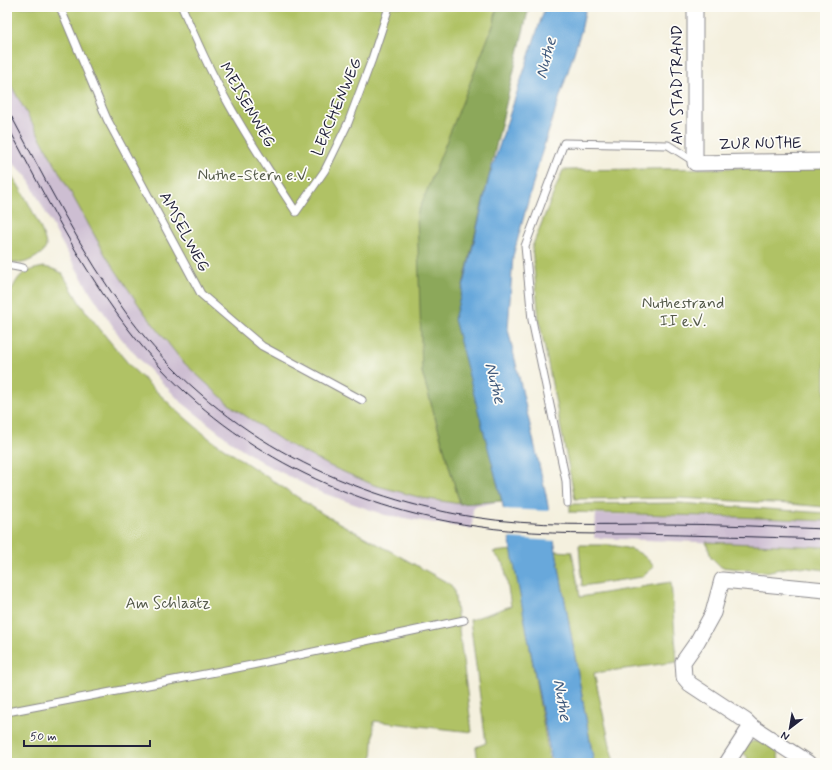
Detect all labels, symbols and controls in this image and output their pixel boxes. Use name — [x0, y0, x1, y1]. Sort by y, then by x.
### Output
street label: AM STADTRAND — [667, 25, 688, 145]
water label: Nuthe — [530, 34, 562, 81]
street label: LERCHENWEG — [307, 55, 367, 159]
street label: MEISENWEG — [214, 59, 280, 152]
street label: ZUR NUTHE — [718, 133, 802, 155]
park label: Nuthe-Stern e.V. — [197, 165, 311, 186]
street label: AMSELWEG — [154, 188, 214, 276]
park label: Nuthestrand II e.V. — [642, 293, 724, 332]
water label: Nuthe — [479, 360, 511, 406]
park label: Am Schlaatz — [126, 593, 210, 614]
water label: Nuthe — [548, 678, 577, 723]
north arrow — [770, 708, 810, 748]
scale bar — [24, 722, 150, 748]
text: N — [779, 728, 792, 744]
text: 50 m — [30, 729, 57, 745]

